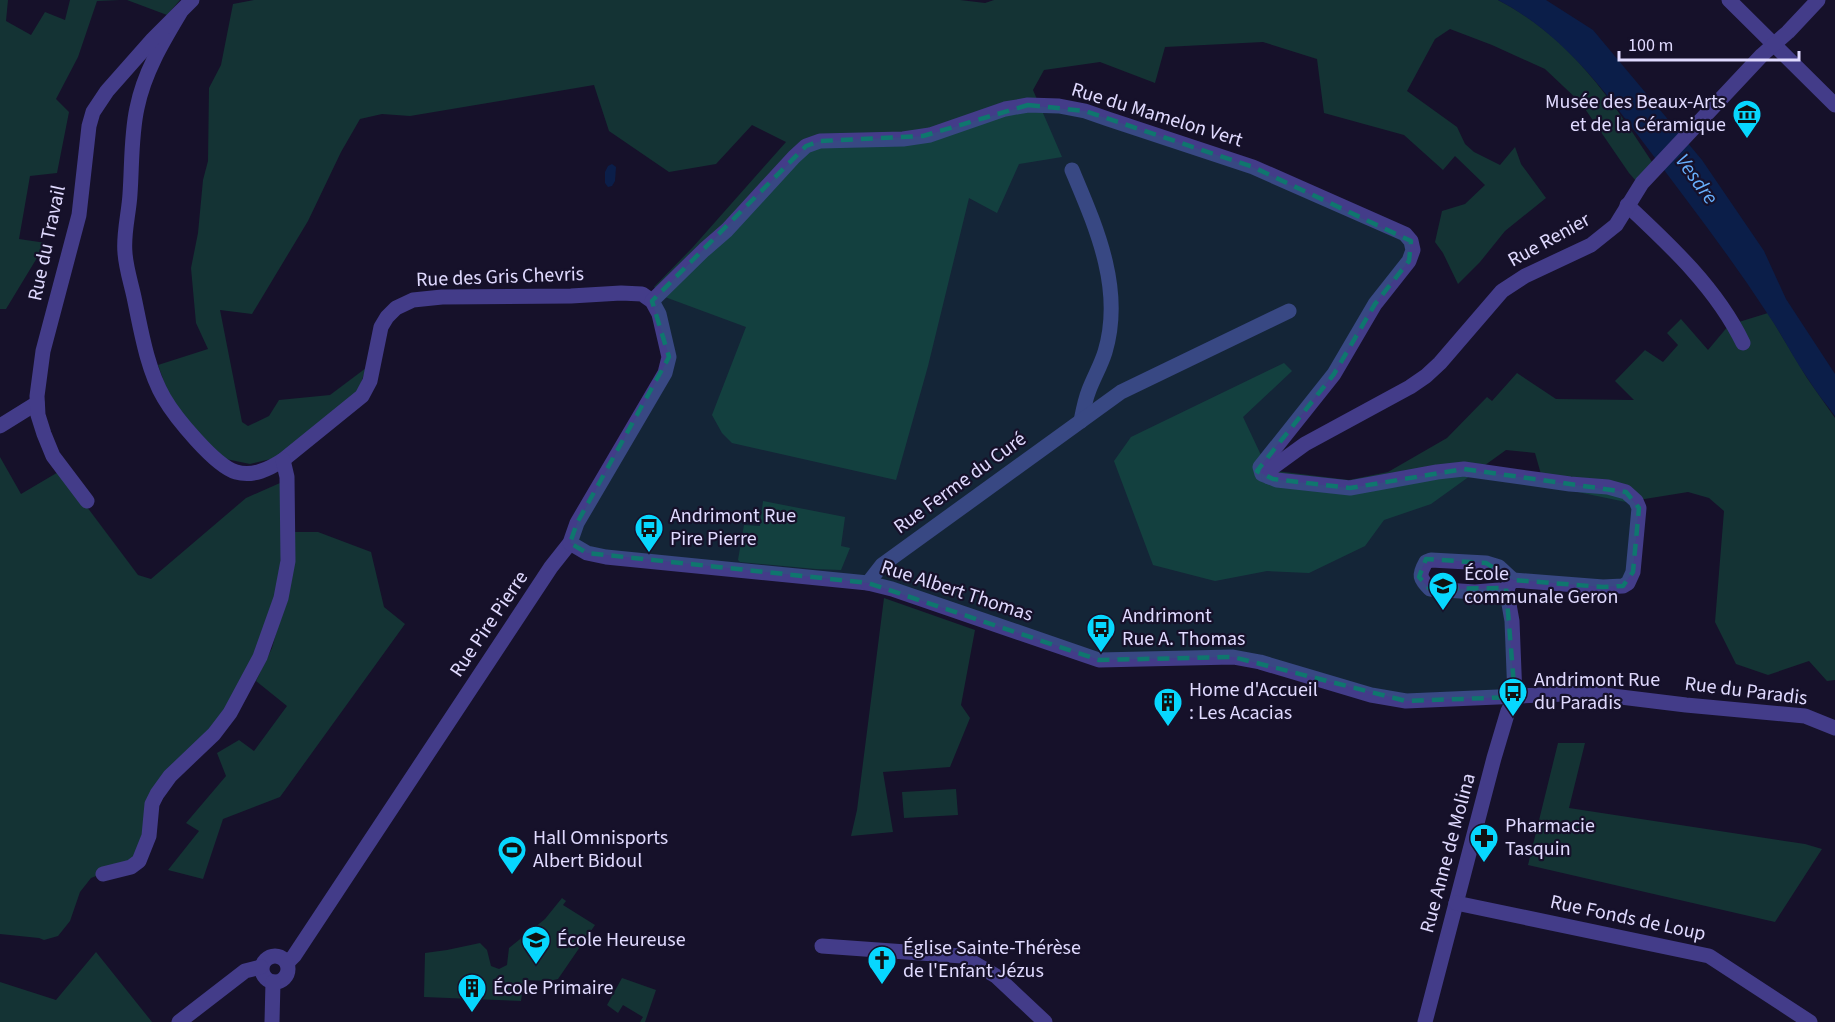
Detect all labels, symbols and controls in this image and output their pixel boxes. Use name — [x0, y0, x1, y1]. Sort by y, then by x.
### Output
scale bar — [1619, 24, 1799, 62]
text: 100 m — [1628, 33, 1673, 58]
street label: Rue du Mamelon Vert — [1068, 76, 1246, 154]
place label: Musée des Beaux-Arts et de la Céramique — [1545, 88, 1726, 139]
museum icon: Musée des Beaux-Arts et de la Céramique — [1731, 98, 1763, 140]
water label: Vesdre — [1668, 147, 1726, 211]
street label: Rue du Travail — [21, 183, 73, 303]
street label: Rue Renier — [1503, 206, 1595, 274]
street label: Rue des Gris Chevris — [416, 260, 584, 294]
street label: Rue Ferme du Curé — [888, 425, 1032, 541]
place label: Andrimont Rue Pire Pierre — [670, 502, 796, 553]
bus stop icon: Andrimont Rue Pire Pierre — [633, 512, 665, 554]
street label: Rue Albert Thomas — [877, 553, 1037, 629]
place label: École communale Geron — [1464, 560, 1618, 611]
street label: Rue Pire Pierre — [443, 565, 535, 683]
school or university icon: École communale Geron — [1427, 570, 1459, 612]
place label: Andrimont Rue A. Thomas — [1122, 602, 1246, 653]
bus stop icon: Andrimont Rue A. Thomas — [1085, 612, 1117, 654]
place label: Andrimont Rue du Paradis — [1534, 666, 1660, 717]
street label: Rue du Paradis — [1683, 670, 1809, 712]
place label: Home d'Accueil : Les Acacias — [1189, 676, 1318, 727]
bus stop icon: Andrimont Rue du Paradis — [1497, 676, 1529, 718]
building icon: Home d'Accueil : Les Acacias — [1152, 686, 1184, 728]
street label: Rue Anne de Molina — [1413, 770, 1483, 936]
place label: Pharmacie Tasquin — [1505, 812, 1595, 863]
pharmacy icon: Pharmacie Tasquin — [1468, 822, 1500, 864]
place label: Hall Omnisports Albert Bidoul — [533, 824, 668, 875]
sports icon: Hall Omnisports Albert Bidoul — [496, 834, 528, 876]
street label: Rue Fonds de Loup — [1548, 888, 1708, 948]
school or university icon: École Heureuse — [520, 924, 552, 966]
place label: École Heureuse — [557, 926, 686, 954]
place label: Église Sainte-Thérèse de l'Enfant Jézus — [903, 934, 1081, 985]
church icon: Église Sainte-Thérèse de l'Enfant Jézus — [866, 944, 898, 986]
building icon: École Primaire — [456, 972, 488, 1014]
place label: École Primaire — [493, 974, 613, 1002]

